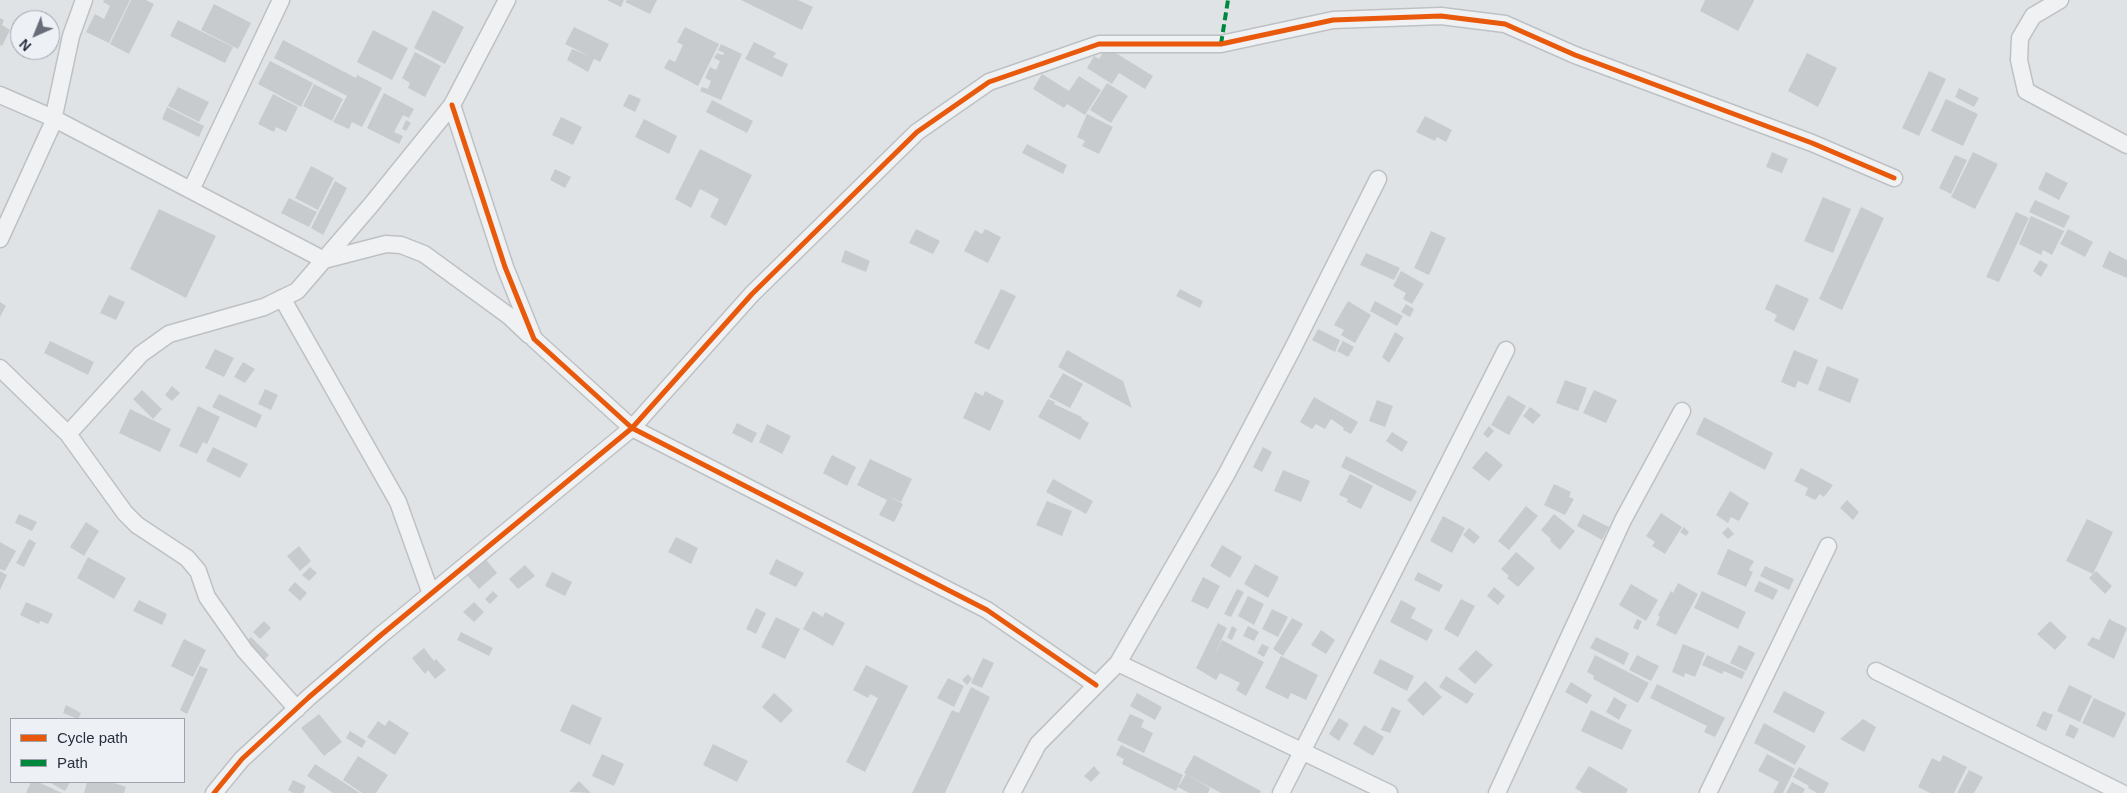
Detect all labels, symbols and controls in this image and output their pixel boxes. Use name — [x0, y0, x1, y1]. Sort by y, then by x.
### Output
north arrow — [10, 10, 60, 60]
text: N — [16, 36, 34, 54]
legend — [10, 718, 185, 783]
text: Cycle path — [57, 729, 128, 746]
text: Path — [57, 754, 88, 771]

